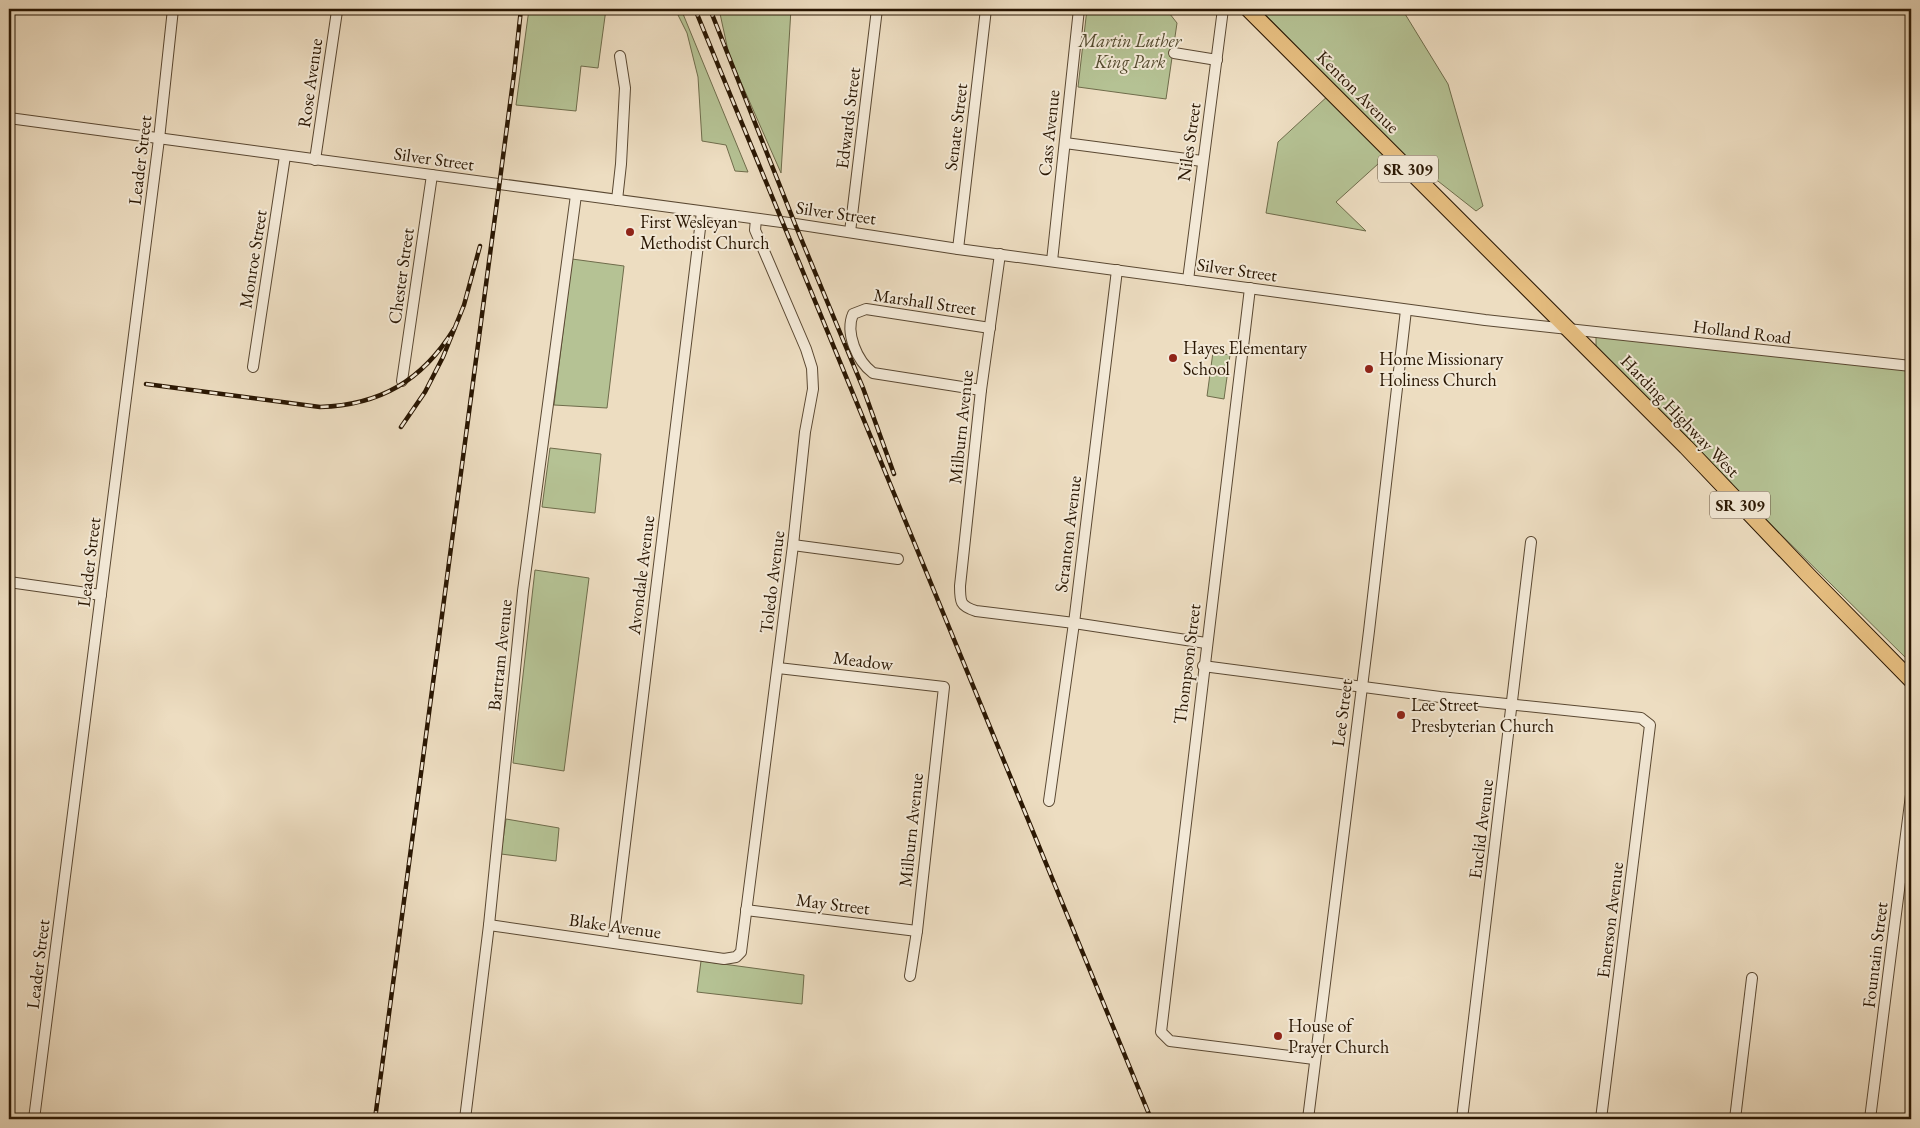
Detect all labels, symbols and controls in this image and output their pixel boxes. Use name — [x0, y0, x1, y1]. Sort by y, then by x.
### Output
park label: Martin Luther King Park — [1078, 29, 1183, 74]
street label: Rose Avenue — [292, 37, 327, 129]
street label: Kenton Avenue — [1312, 45, 1405, 138]
street label: Edwards Street — [830, 66, 865, 170]
street label: Senate Street — [939, 82, 972, 172]
street label: Cass Avenue — [1033, 89, 1064, 177]
street label: Niles Street — [1172, 101, 1205, 183]
street label: Leader Street — [123, 114, 156, 206]
street label: Silver Street — [393, 141, 476, 176]
road number: SR 309 — [1378, 156, 1438, 182]
street label: Silver Street — [795, 195, 878, 230]
street label: Monroe Street — [233, 208, 272, 310]
place label: First Wesleyan Methodist Church — [640, 210, 769, 254]
street label: Chester Street — [382, 226, 419, 325]
marker: First Wesleyan Methodist Church — [624, 226, 636, 238]
street label: Silver Street — [1196, 252, 1279, 287]
street label: Marshall Street — [872, 283, 978, 320]
street label: Holland Road — [1692, 314, 1793, 349]
place label: Hayes Elementary School — [1183, 336, 1307, 380]
place label: Home Missionary Holiness Church — [1379, 347, 1503, 391]
street label: Harding Highway West — [1616, 350, 1745, 482]
marker: Hayes Elementary School — [1167, 352, 1179, 364]
marker: Home Missionary Holiness Church — [1363, 363, 1375, 375]
street label: Milburn Avenue — [943, 369, 978, 485]
street label: Scranton Avenue — [1049, 474, 1086, 594]
road number: SR 309 — [1710, 492, 1770, 518]
street label: Avondale Avenue — [622, 514, 659, 637]
street label: Leader Street — [72, 516, 105, 608]
street label: Toledo Avenue — [754, 529, 789, 635]
street label: Bartram Avenue — [482, 598, 517, 712]
street label: Thompson Street — [1168, 602, 1205, 725]
street label: Meadow — [832, 645, 895, 676]
street label: Lee Street — [1326, 678, 1357, 748]
place label: Lee Street Presbyterian Church — [1411, 693, 1554, 737]
marker: Lee Street Presbyterian Church — [1395, 709, 1407, 721]
street label: Milburn Avenue — [893, 772, 928, 888]
street label: Euclid Avenue — [1463, 778, 1498, 880]
street label: Emerson Avenue — [1591, 861, 1628, 979]
street label: May Street — [795, 888, 871, 919]
street label: Fountain Street — [1857, 900, 1892, 1009]
street label: Blake Avenue — [568, 908, 663, 943]
street label: Leader Street — [21, 918, 54, 1010]
place label: House of Prayer Church — [1288, 1014, 1389, 1058]
marker: House of Prayer Church — [1272, 1030, 1284, 1042]

